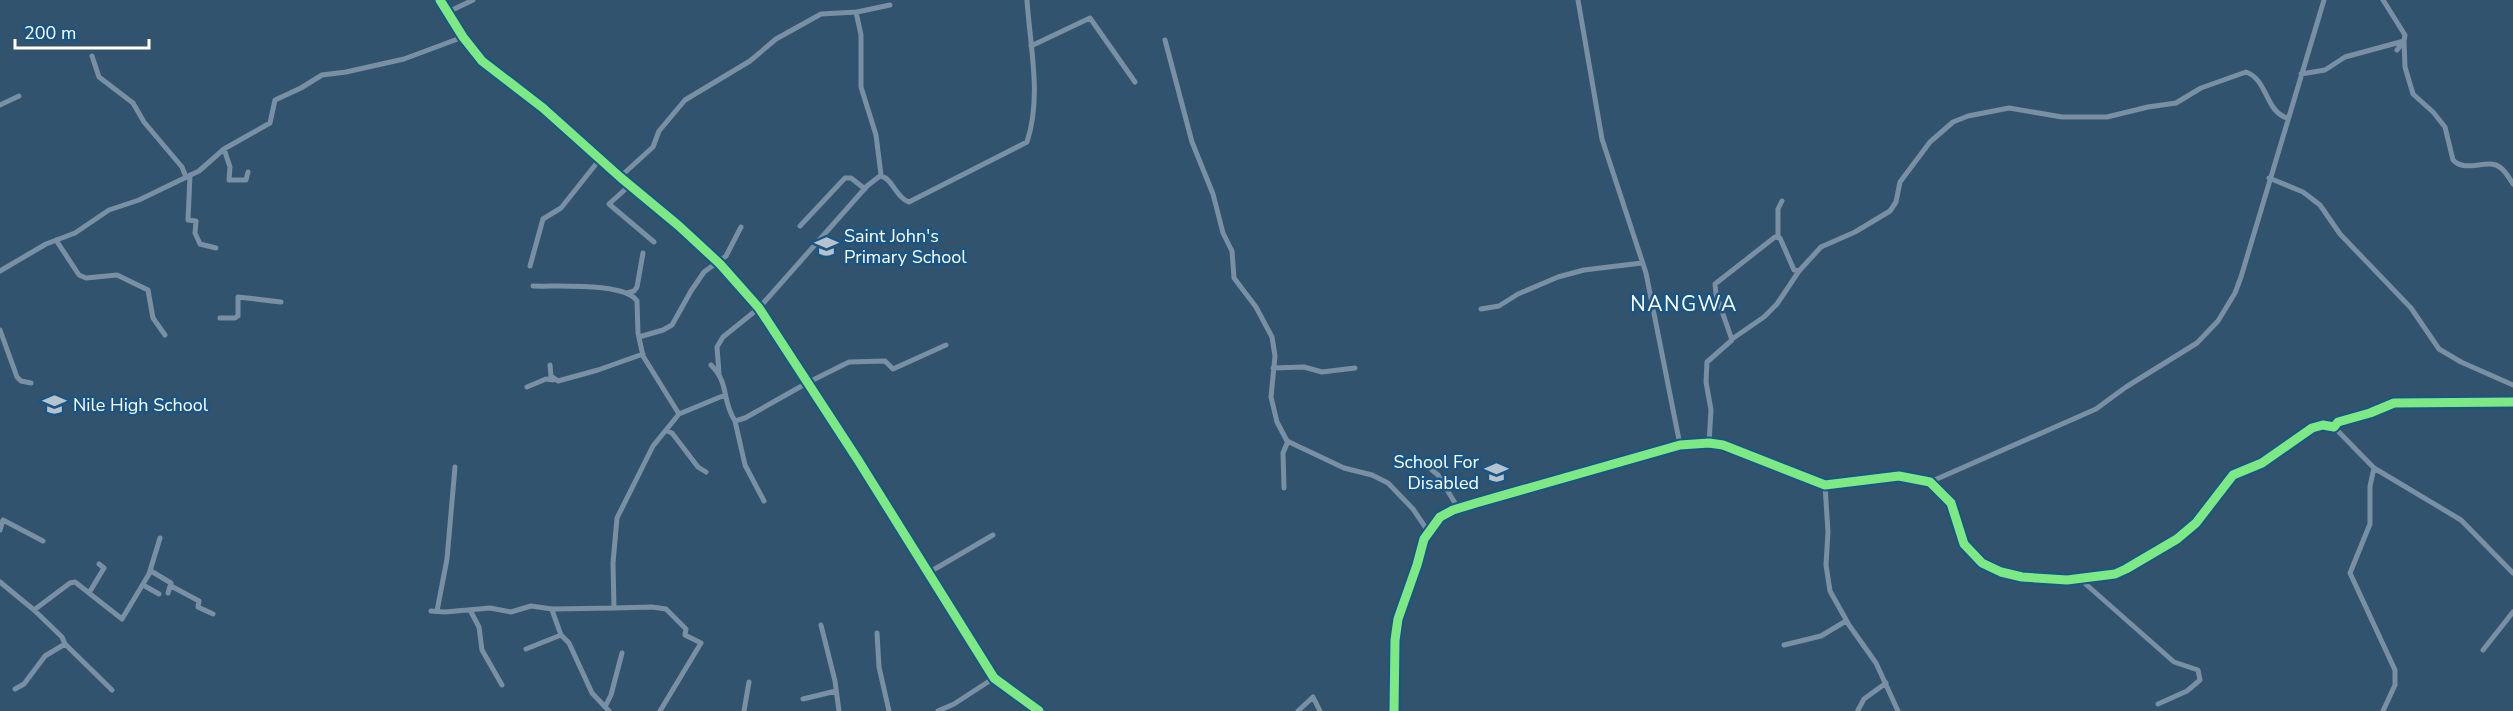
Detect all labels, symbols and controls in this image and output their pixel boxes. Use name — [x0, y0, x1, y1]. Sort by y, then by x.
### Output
scale bar — [15, 12, 148, 50]
text: 200 m — [24, 21, 76, 45]
place label: Saint John's Primary School — [844, 224, 967, 269]
school or university icon: Saint John's Primary School — [813, 233, 839, 259]
district label: NANGWA — [1630, 290, 1738, 318]
school or university icon: Nile High School — [42, 392, 68, 418]
place label: Nile High School — [73, 393, 209, 417]
place label: School For Disabled — [1393, 450, 1480, 495]
school or university icon: School For Disabled — [1484, 459, 1510, 485]

